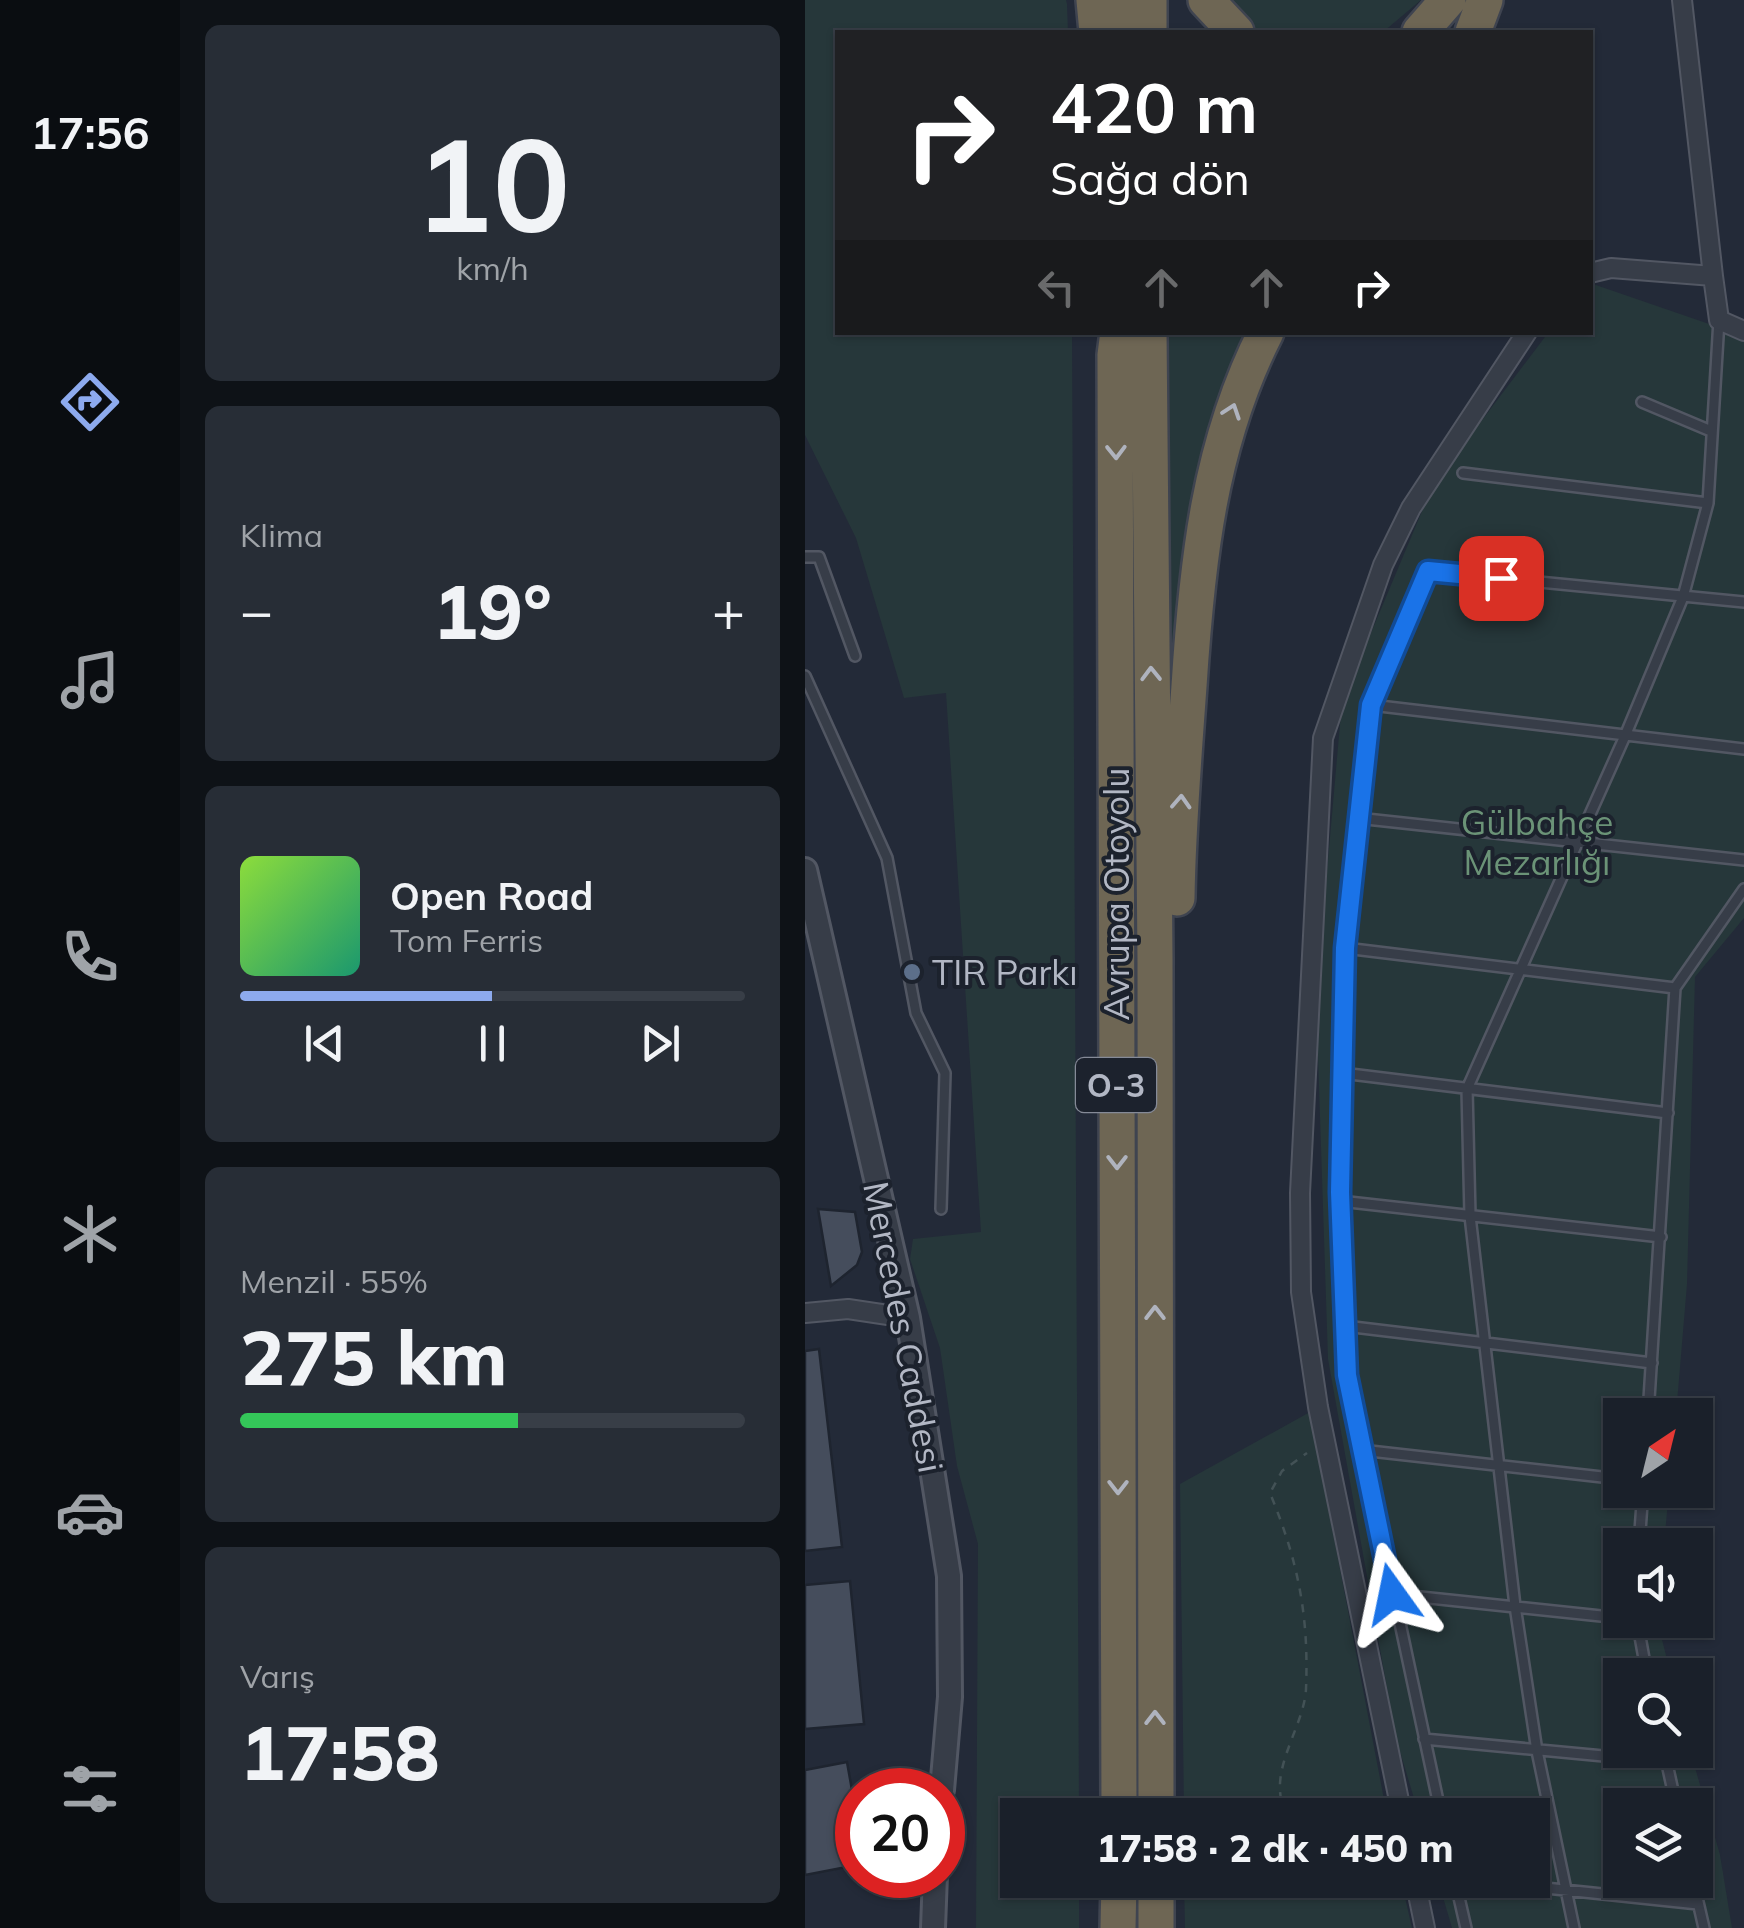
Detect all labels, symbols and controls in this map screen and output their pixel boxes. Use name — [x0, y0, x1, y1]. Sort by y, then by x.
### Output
text: 420 m — [1050, 63, 1258, 151]
icon: right — [885, 70, 1015, 200]
text: 10 — [414, 101, 571, 265]
text: 17:56 — [30, 104, 150, 160]
text: Sağa dön — [1050, 150, 1250, 206]
text: km/h — [456, 248, 529, 288]
icon: left — [1029, 260, 1084, 315]
icon: ahead — [1134, 260, 1189, 315]
icon: ahead — [1239, 260, 1294, 315]
icon: right — [1344, 260, 1399, 315]
icon: directions — [55, 367, 125, 437]
one-way arrow — [1220, 404, 1240, 421]
one-way arrow — [1105, 446, 1127, 461]
text: Klima — [240, 515, 323, 555]
pin — [1459, 536, 1544, 621]
icon: arrive — [1474, 551, 1529, 606]
text: 19° — [433, 564, 552, 658]
text: − — [240, 576, 273, 645]
text: + — [712, 576, 745, 645]
icon: music — [55, 645, 125, 715]
one-way arrow — [1141, 666, 1162, 682]
street label: Avrupa Otoyolu — [1094, 767, 1138, 1021]
one-way arrow — [1170, 793, 1191, 809]
park label: Gülbahçe Mezarlığı — [1461, 800, 1613, 884]
text: Open Road — [390, 872, 593, 920]
text: Tom Ferris — [390, 920, 543, 960]
icon: phone — [55, 922, 125, 992]
place label: TIR Parkı — [932, 950, 1078, 994]
marker: TIR Parkı — [901, 961, 923, 983]
icon: previous — [297, 1016, 352, 1071]
icon: pause — [465, 1016, 520, 1071]
icon: next — [633, 1016, 688, 1071]
road number: O-3 — [1076, 1058, 1156, 1112]
one-way arrow — [1106, 1156, 1128, 1171]
street label: Mercedes Caddesi — [854, 1178, 954, 1476]
icon: climate — [55, 1199, 125, 1269]
text: Menzil · 55% — [240, 1261, 428, 1301]
one-way arrow — [1144, 1305, 1166, 1320]
text: 275 km — [240, 1310, 508, 1404]
north arrow — [1603, 1398, 1713, 1508]
map controls — [1603, 1398, 1713, 1898]
icon: car — [55, 1477, 125, 1547]
one-way arrow — [1107, 1480, 1128, 1496]
button: sound — [1603, 1528, 1713, 1638]
position arrow — [1340, 1542, 1444, 1646]
text: Varış — [240, 1656, 315, 1696]
button: search — [1603, 1658, 1713, 1768]
text: 17:58 — [240, 1705, 440, 1799]
one-way arrow — [1144, 1709, 1166, 1724]
icon: filters — [55, 1754, 125, 1824]
speed limit sign: 20 — [835, 1768, 965, 1898]
button: layers — [1603, 1788, 1713, 1898]
text: 17:58 · 2 dk · 450 m — [1096, 1824, 1454, 1872]

